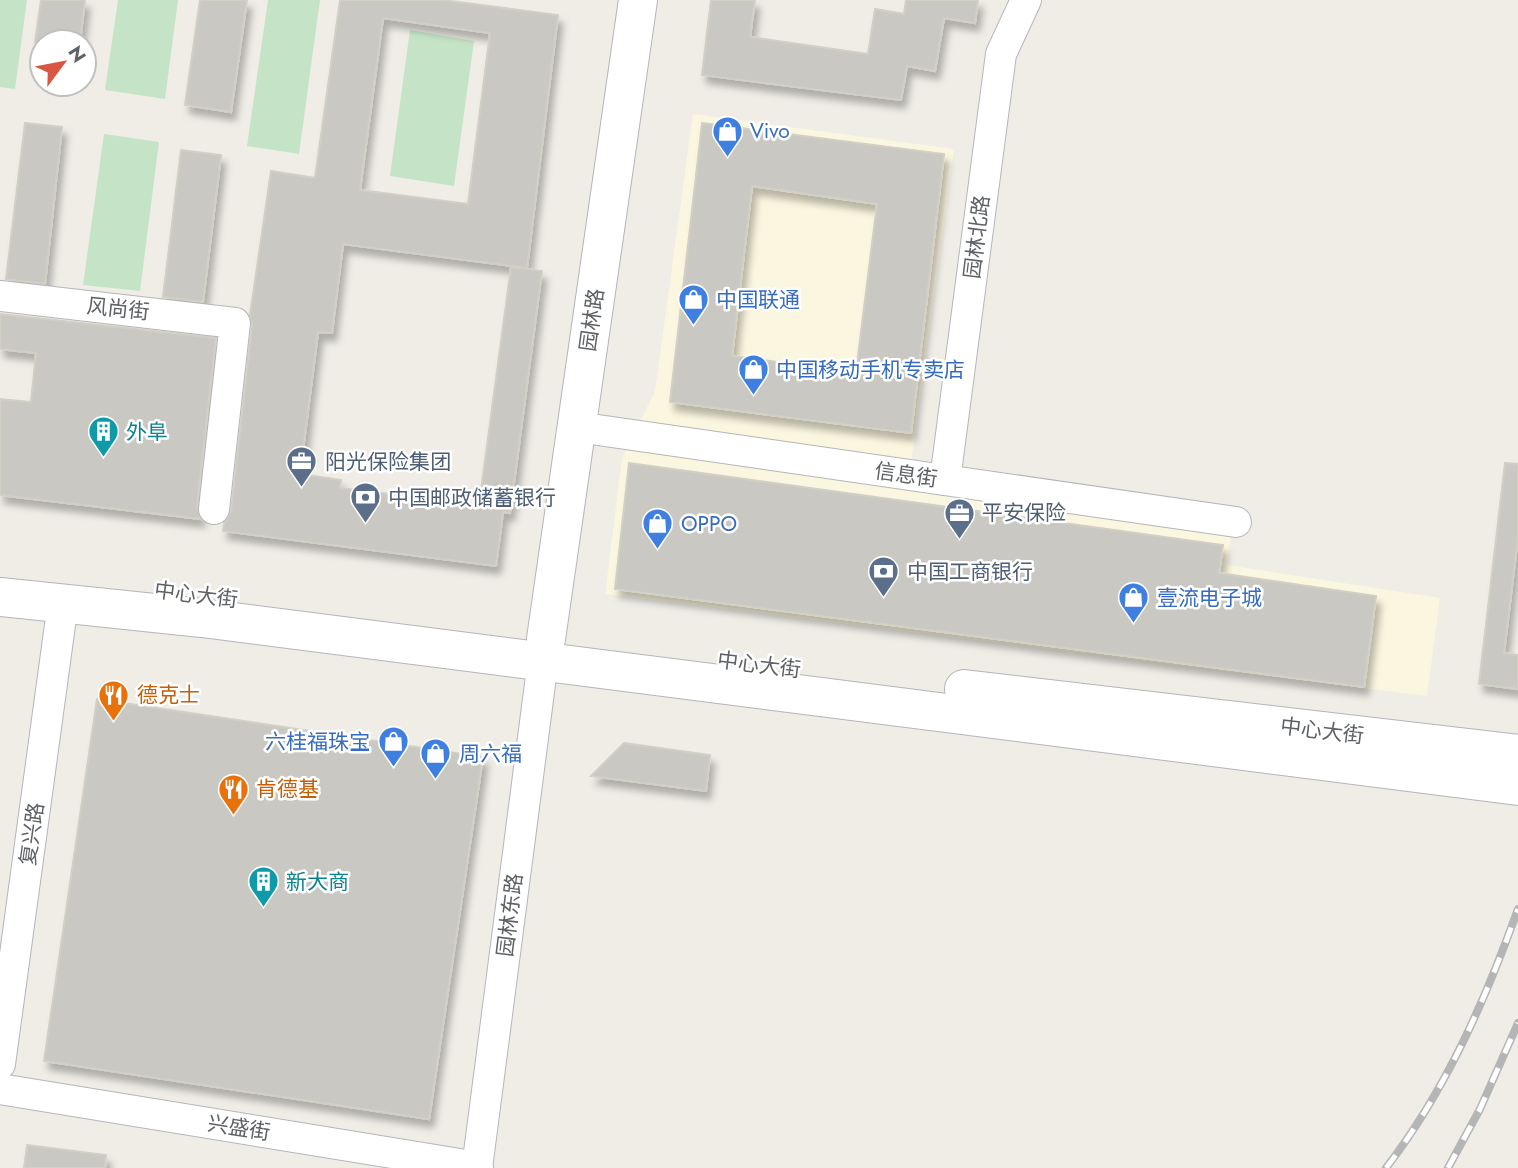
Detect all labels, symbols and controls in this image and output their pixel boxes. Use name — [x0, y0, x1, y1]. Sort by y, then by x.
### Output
north arrow — [28, 28, 98, 98]
text: N — [62, 41, 92, 68]
shop icon: Vivo — [710, 114, 744, 158]
place label: Vivo — [750, 116, 790, 146]
street label: 园林北路 — [957, 193, 997, 281]
shop icon: 中国联通 — [676, 283, 710, 327]
place label: 中国联通 — [716, 285, 800, 315]
street label: 园林路 — [573, 287, 611, 353]
street label: 风尚街 — [85, 291, 151, 327]
shop icon: 中国移动手机专卖店 — [736, 353, 770, 397]
place label: 中国移动手机专卖店 — [776, 355, 965, 385]
building icon: 外阜 — [86, 415, 120, 459]
place label: 外阜 — [126, 417, 168, 447]
office icon: 阳光保险集团 — [285, 445, 319, 489]
place label: 阳光保险集团 — [325, 447, 451, 477]
street label: 信息街 — [873, 456, 939, 494]
bank icon: 中国邮政储蓄银行 — [348, 481, 382, 525]
place label: 中国邮政储蓄银行 — [388, 483, 556, 513]
office icon: 平安保险 — [942, 496, 976, 540]
place label: 平安保险 — [982, 498, 1066, 528]
shop icon: OPPO — [641, 507, 675, 551]
place label: OPPO — [681, 509, 737, 539]
bank icon: 中国工商银行 — [867, 555, 901, 599]
place label: 中国工商银行 — [907, 557, 1033, 587]
street label: 中心大街 — [152, 575, 240, 615]
shop icon: 壹流电子城 — [1117, 581, 1151, 625]
place label: 壹流电子城 — [1157, 583, 1262, 613]
street label: 中心大街 — [715, 645, 803, 685]
restaurant icon: 德克士 — [97, 678, 131, 722]
place label: 德克士 — [137, 680, 200, 710]
street label: 中心大街 — [1278, 711, 1366, 751]
shop icon: 六桂福珠宝 — [376, 725, 410, 769]
place label: 六桂福珠宝 — [265, 727, 370, 757]
shop icon: 周六福 — [419, 737, 453, 781]
place label: 周六福 — [459, 739, 522, 769]
restaurant icon: 肯德基 — [216, 772, 250, 816]
place label: 肯德基 — [256, 774, 319, 804]
street label: 复兴路 — [13, 801, 51, 867]
building icon: 新大商 — [246, 865, 280, 909]
place label: 新大商 — [286, 867, 349, 897]
street label: 园林东路 — [490, 871, 530, 959]
street label: 兴盛街 — [206, 1108, 272, 1148]

